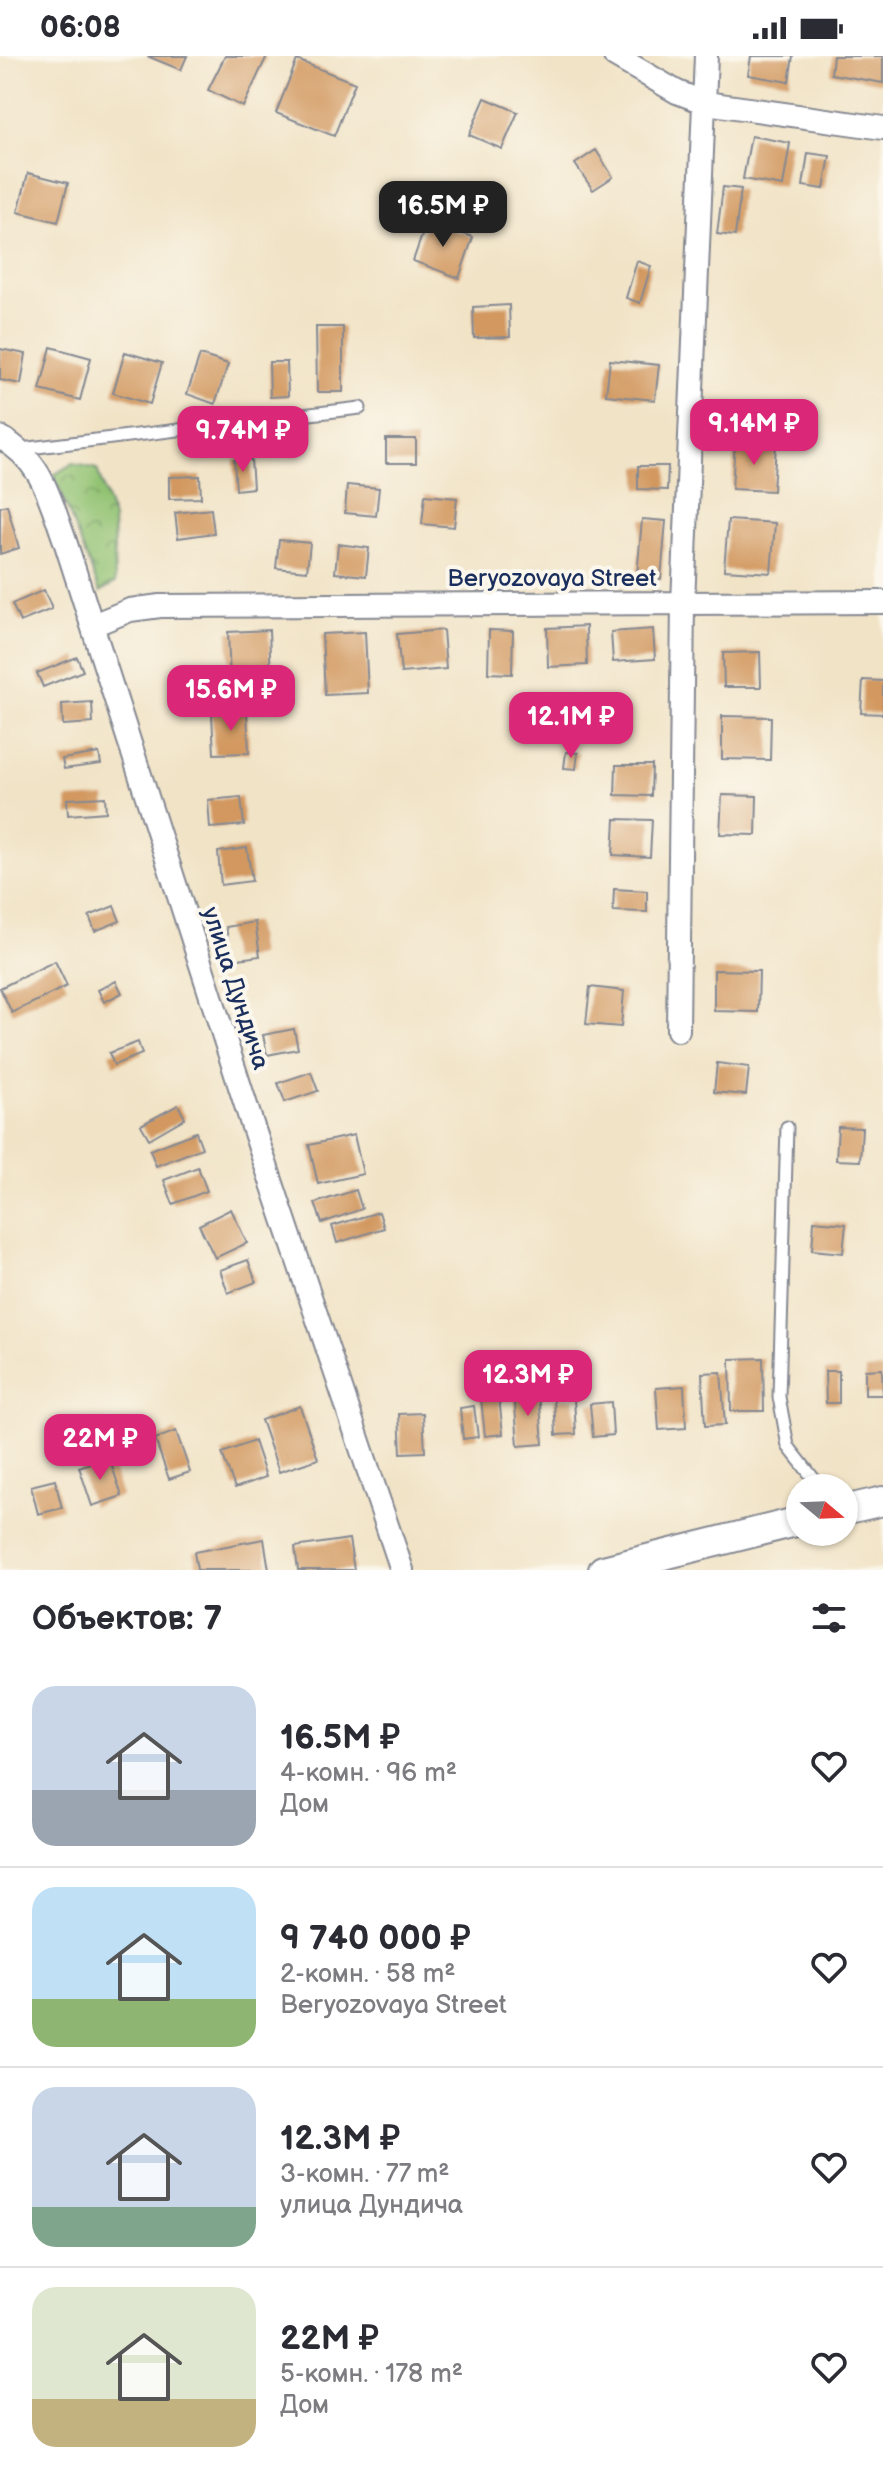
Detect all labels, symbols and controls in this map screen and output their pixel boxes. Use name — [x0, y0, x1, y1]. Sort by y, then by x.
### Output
text: 06:08 — [40, 10, 121, 46]
pin: 16.5M ₽ — [369, 181, 517, 249]
text: 16.5M ₽ — [397, 191, 489, 222]
pin: 9.14M ₽ — [680, 399, 828, 467]
pin: 9.74M ₽ — [169, 406, 317, 474]
text: 9.14M ₽ — [708, 409, 800, 440]
text: 9.74M ₽ — [195, 416, 291, 447]
street label: Beryozovaya Street — [447, 564, 657, 593]
pin: 15.6M ₽ — [157, 665, 305, 733]
text: 15.6M ₽ — [185, 675, 277, 706]
pin: 12.1M ₽ — [497, 692, 645, 760]
text: 12.1M ₽ — [527, 702, 615, 733]
street label: улица Дундича — [196, 903, 275, 1073]
pin: 12.3M ₽ — [454, 1350, 602, 1418]
text: 12.3M ₽ — [482, 1360, 574, 1391]
pin: 22M ₽ — [44, 1414, 156, 1482]
text: 22M ₽ — [62, 1424, 138, 1455]
north arrow — [786, 1474, 858, 1546]
map controls — [786, 1474, 858, 1546]
icon: filters — [807, 1596, 851, 1640]
text: Объектов: 7 — [32, 1598, 222, 1639]
text: 16.5M ₽ — [280, 1717, 400, 1758]
icon: home — [96, 1718, 192, 1814]
icon: heart — [807, 1744, 851, 1788]
text: 4-комн. · 96 m² — [280, 1758, 457, 1789]
text: Дом — [280, 1789, 329, 1820]
text: 9 740 000 ₽ — [280, 1918, 471, 1959]
icon: home — [96, 1919, 192, 2015]
icon: heart — [807, 1945, 851, 1989]
text: 2-комн. · 58 m² — [280, 1959, 456, 1990]
text: Beryozovaya Street — [280, 1990, 507, 2021]
text: 12.3M ₽ — [280, 2118, 400, 2159]
icon: home — [96, 2119, 192, 2215]
icon: heart — [807, 2145, 851, 2189]
text: 3-комн. · 77 m² — [280, 2159, 449, 2190]
text: улица Дундича — [280, 2190, 463, 2221]
text: 22M ₽ — [280, 2318, 379, 2359]
icon: home — [96, 2319, 192, 2415]
icon: heart — [807, 2345, 851, 2389]
text: 5-комн. · 178 m² — [280, 2359, 463, 2390]
text: Дом — [280, 2390, 329, 2421]

